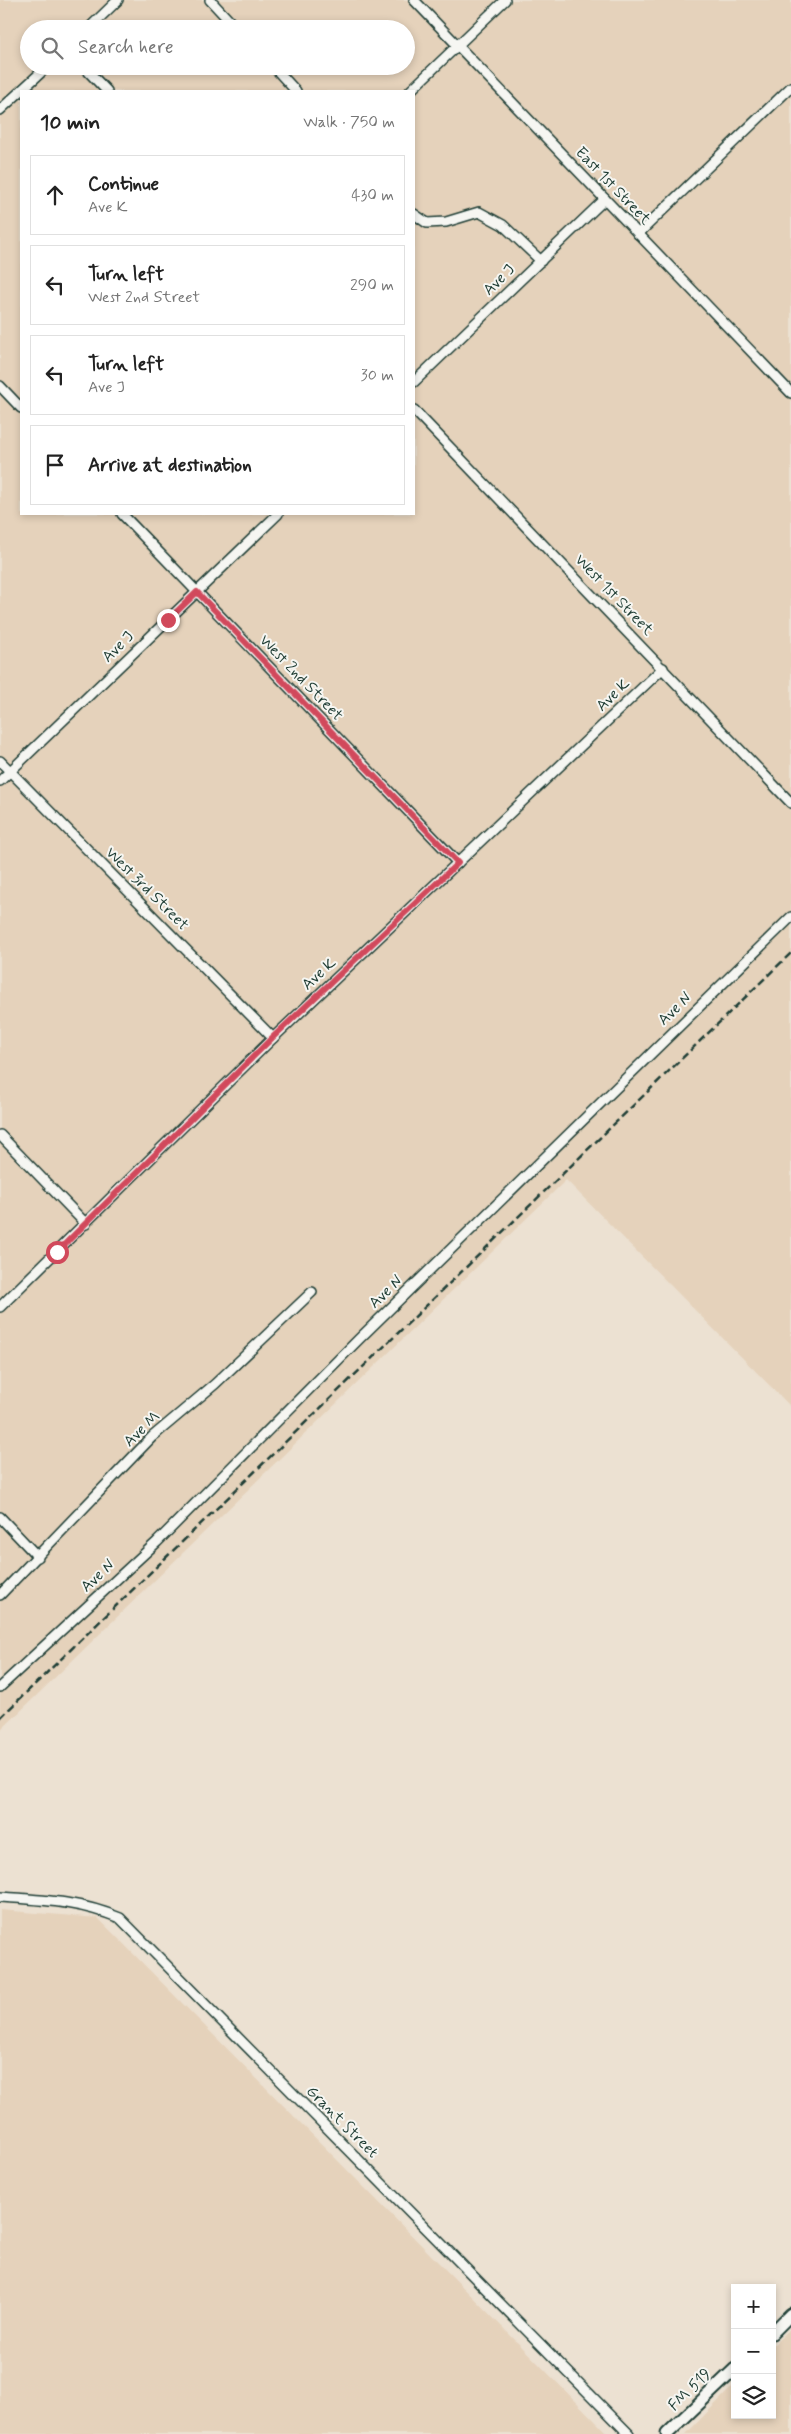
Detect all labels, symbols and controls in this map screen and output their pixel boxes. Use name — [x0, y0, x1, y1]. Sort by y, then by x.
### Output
search box — [20, 20, 415, 75]
icon: search — [38, 34, 66, 62]
text: Search here — [78, 35, 174, 60]
text: 10 min — [40, 109, 100, 137]
text: Walk · 750 m — [303, 112, 395, 133]
street label: East 1st Street — [570, 142, 656, 230]
text: Continue — [88, 172, 159, 197]
icon: ahead — [41, 181, 69, 209]
text: 430 m — [351, 185, 394, 206]
text: Ave K — [88, 197, 128, 218]
street label: Ave J — [478, 260, 520, 300]
text: Turn left — [88, 262, 164, 287]
icon: left — [41, 271, 69, 299]
text: 290 m — [350, 275, 394, 296]
text: West 2nd Street — [88, 287, 200, 308]
text: Turn left — [88, 352, 164, 377]
icon: left — [41, 361, 69, 389]
text: 30 m — [361, 365, 394, 386]
text: Ave J — [88, 377, 125, 398]
icon: arrive — [41, 451, 69, 479]
text: Arrive at destination — [88, 453, 252, 478]
street label: West 1st Street — [570, 550, 659, 641]
route end — [157, 609, 180, 632]
street label: Ave J — [97, 627, 139, 667]
street label: West 2nd Street — [255, 630, 348, 726]
street label: Ave K — [591, 674, 635, 716]
street label: West 3rd Street — [101, 843, 194, 936]
street label: Ave K — [297, 953, 341, 995]
street label: Ave N — [653, 988, 697, 1030]
route start — [46, 1241, 69, 1264]
street label: Ave N — [364, 1271, 408, 1313]
street label: Ave M — [119, 1406, 165, 1452]
street label: Ave N — [76, 1555, 120, 1597]
street label: Grant Street — [301, 2081, 383, 2163]
map controls — [731, 2284, 776, 2419]
button: + — [731, 2284, 776, 2329]
button: − — [731, 2329, 776, 2374]
street label: FM 519 — [664, 2364, 716, 2416]
button: layers — [731, 2374, 776, 2419]

